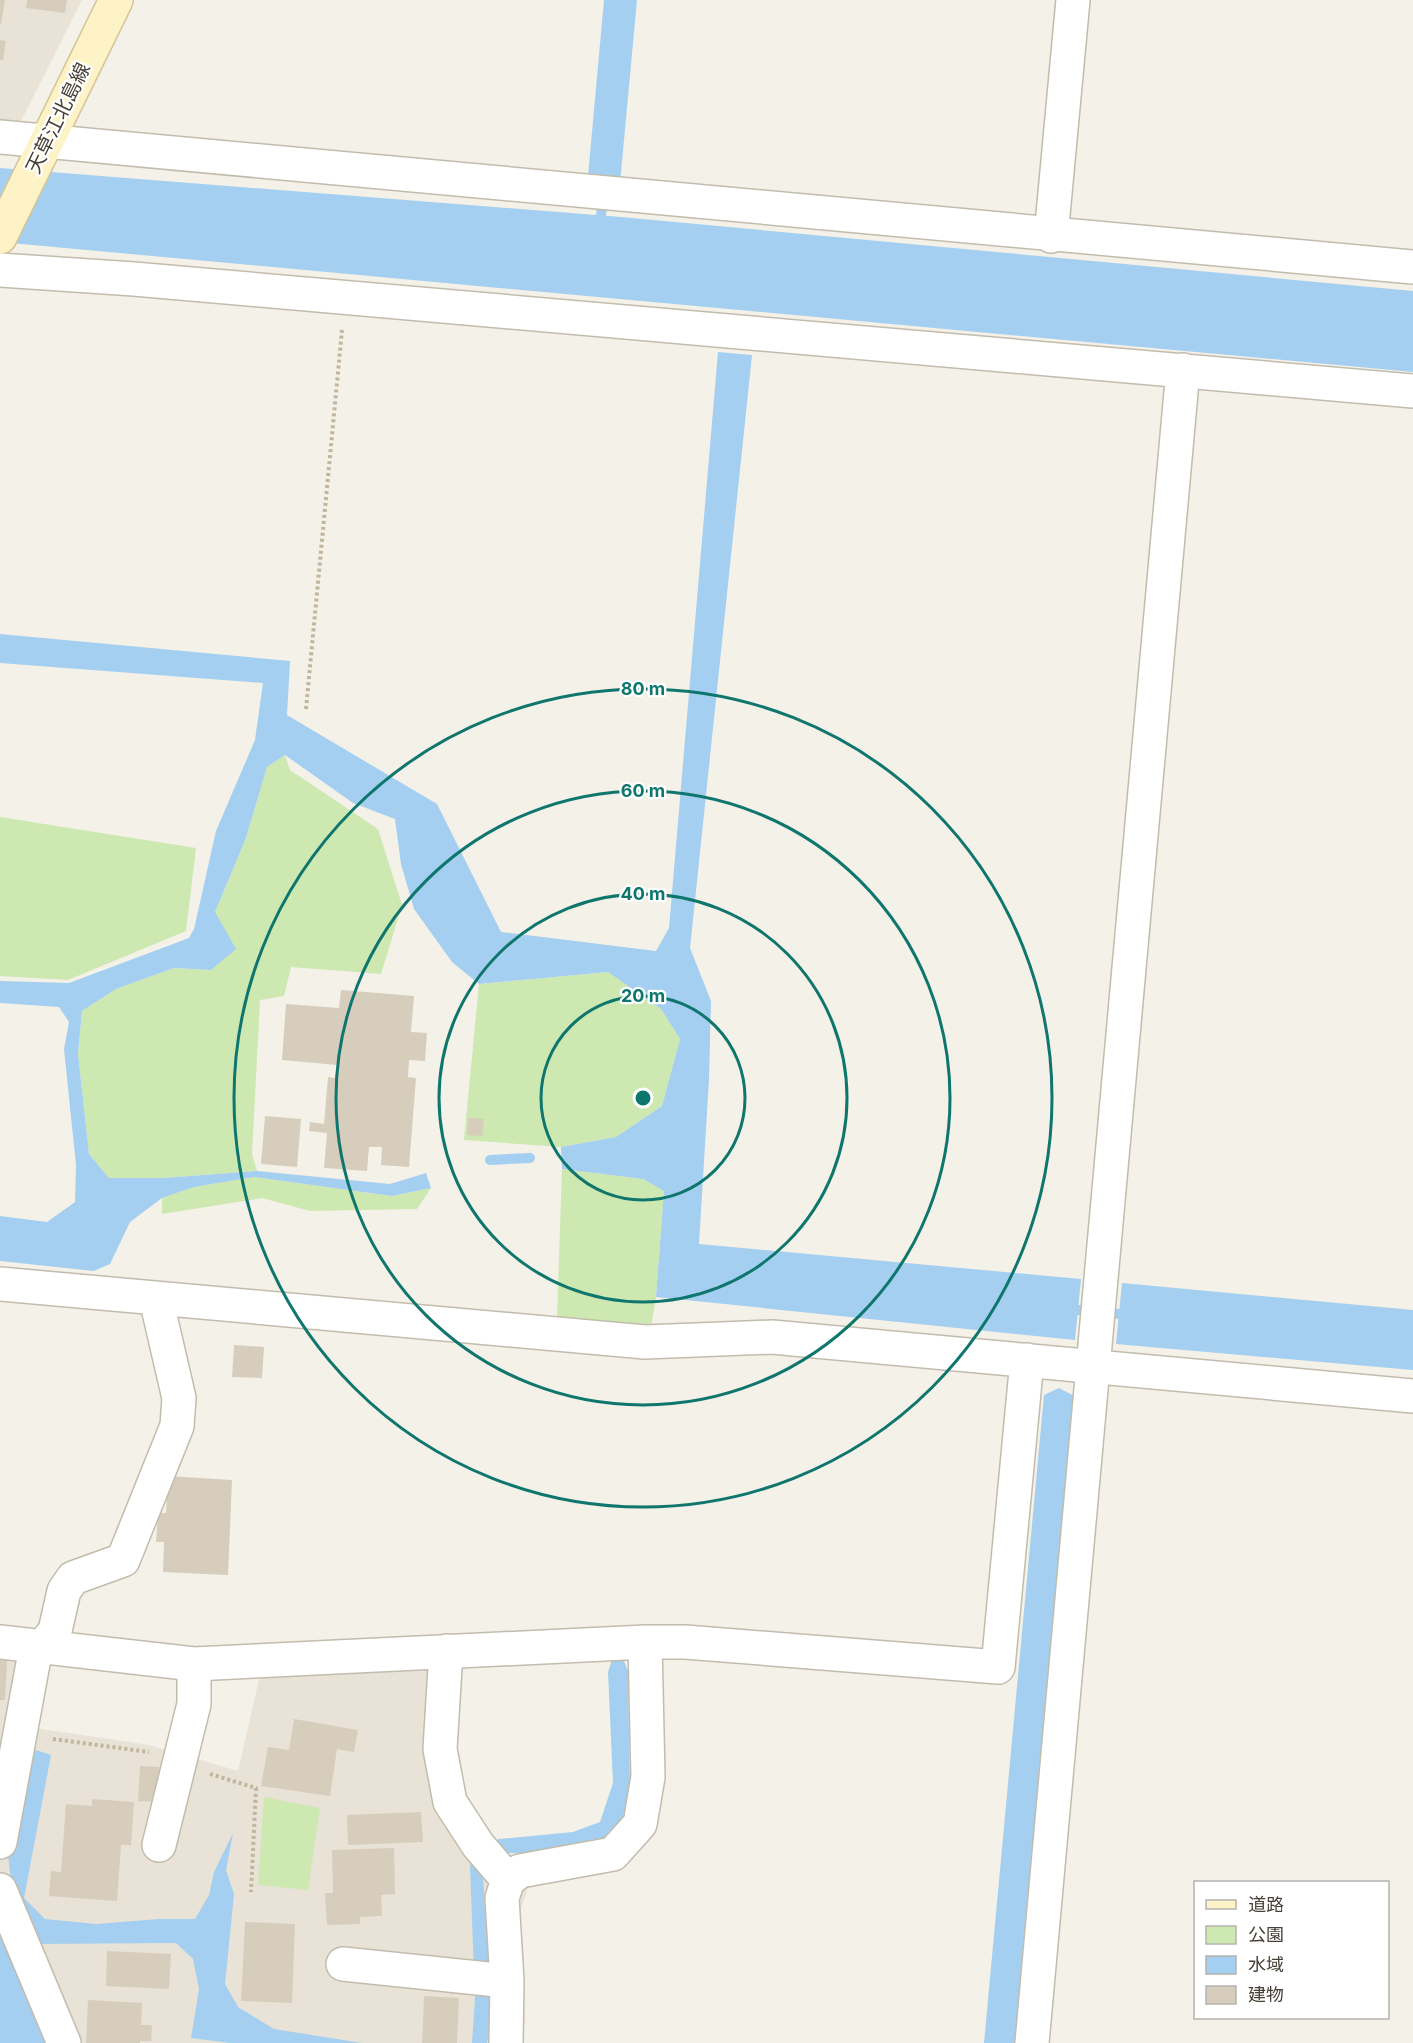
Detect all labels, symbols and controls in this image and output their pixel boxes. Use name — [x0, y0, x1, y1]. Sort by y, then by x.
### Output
street label: 天草江北島線 — [21, 59, 95, 177]
text: 80 m — [621, 678, 665, 699]
text: 60 m — [621, 780, 665, 801]
text: 40 m — [621, 883, 666, 904]
text: 20 m — [621, 985, 665, 1006]
centre of rings — [633, 1088, 653, 1108]
legend — [1194, 1881, 1389, 2019]
text: 道路 — [1248, 1894, 1284, 1915]
text: 公園 — [1248, 1924, 1284, 1945]
text: 水域 — [1248, 1954, 1284, 1975]
text: 建物 — [1248, 1984, 1284, 2005]

